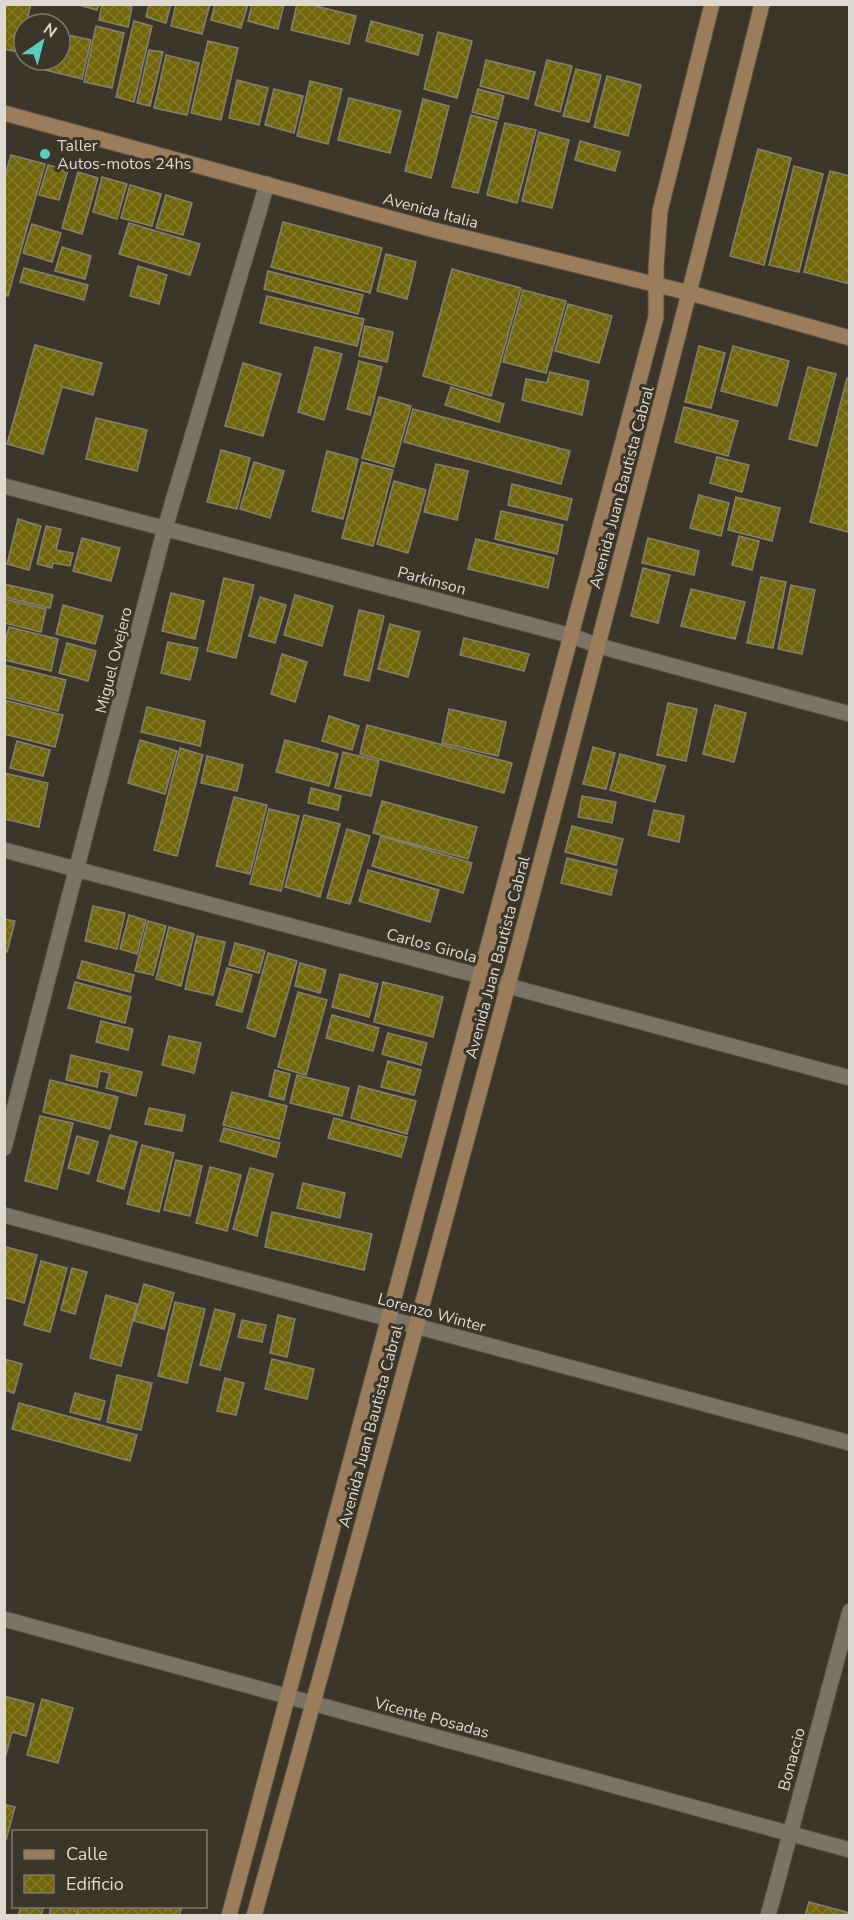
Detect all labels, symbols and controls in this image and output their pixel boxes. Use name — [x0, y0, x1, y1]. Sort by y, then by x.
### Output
north arrow — [12, 12, 72, 72]
text: N — [39, 18, 61, 43]
place label: Taller Autos-motos 24hs — [57, 135, 191, 175]
marker: Taller Autos-motos 24hs — [38, 147, 52, 161]
street label: Avenida Italia — [381, 188, 481, 234]
street label: Avenida Juan Bautista Cabral — [584, 383, 660, 591]
street label: Parkinson — [395, 561, 469, 601]
street label: Miguel Ovejero — [90, 605, 138, 716]
street label: Avenida Juan Bautista Cabral — [460, 853, 536, 1061]
street label: Carlos Girola — [384, 923, 480, 969]
street label: Lorenzo Winter — [375, 1288, 489, 1338]
street label: Avenida Juan Bautista Cabral — [333, 1322, 409, 1530]
street label: Vicente Posadas — [371, 1692, 492, 1744]
street label: Bonaccio — [773, 1725, 811, 1793]
legend — [12, 1830, 207, 1908]
text: Calle — [66, 1842, 108, 1866]
text: Edificio — [66, 1872, 124, 1896]

